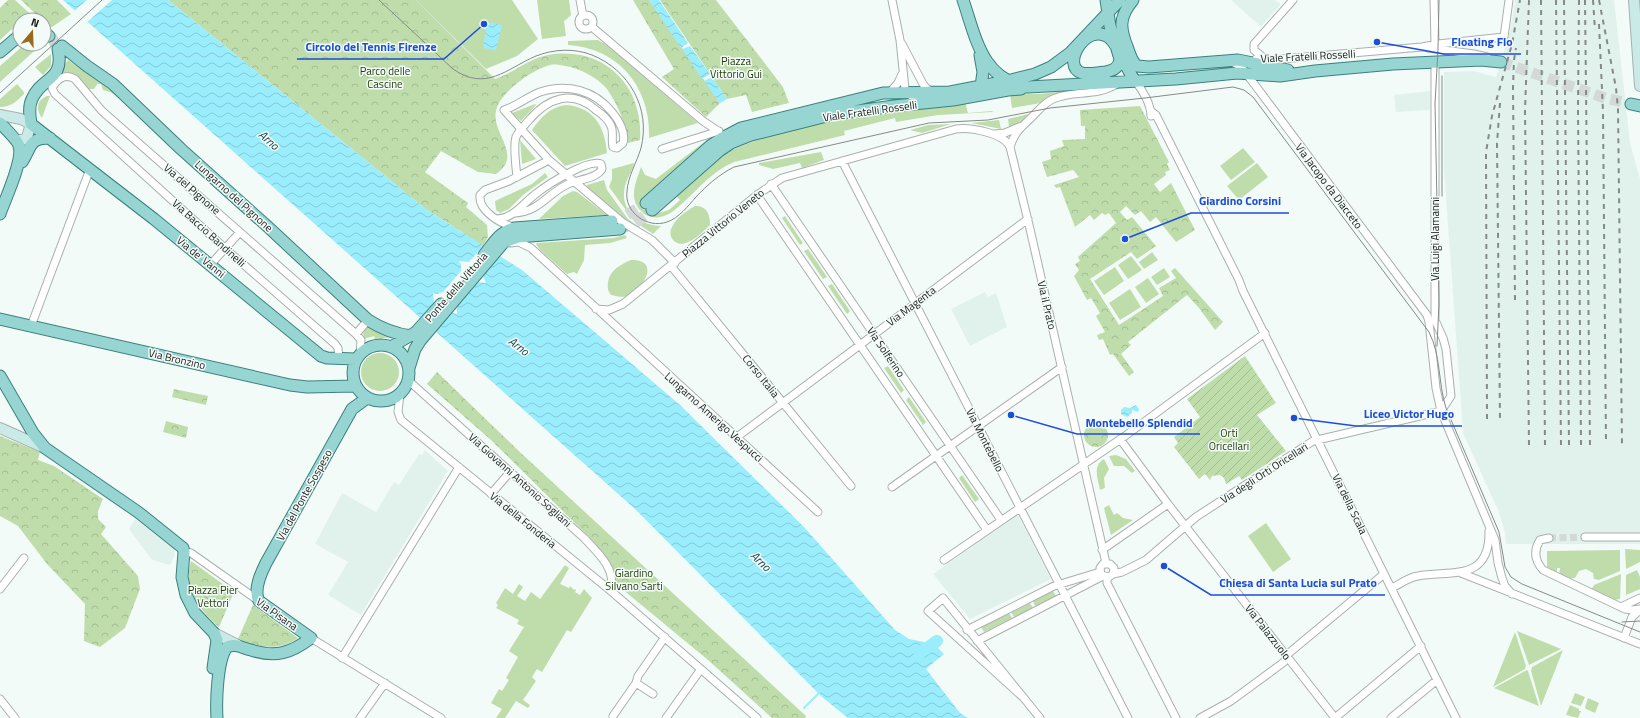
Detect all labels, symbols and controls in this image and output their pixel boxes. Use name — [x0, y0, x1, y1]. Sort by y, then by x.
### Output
north arrow — [12, 12, 52, 52]
text: N — [29, 14, 41, 31]
callout: Floating Flo — [1444, 30, 1521, 54]
text: Floating Flo — [1451, 32, 1513, 51]
callout: Circolo del Tennis Firenze — [297, 35, 444, 59]
text: Circolo del Tennis Firenze — [305, 37, 437, 56]
street label: Viale Fratelli Rosselli — [1260, 46, 1356, 66]
park label: Piazza Vittorio Gui — [710, 53, 762, 82]
park label: Parco delle Cascine — [360, 63, 411, 92]
street label: Viale Fratelli Rosselli — [822, 96, 918, 126]
water label: Arno — [254, 125, 284, 155]
street label: Via Jacopo da Diacceto — [1291, 140, 1367, 232]
street label: Lungarno del Pignone — [191, 157, 277, 236]
street label: Via del Pignone — [160, 160, 224, 219]
street label: Piazza Vittorio Veneto — [678, 185, 768, 261]
callout: Giardino Corsini — [1191, 189, 1289, 213]
text: Giardino Corsini — [1199, 191, 1281, 210]
street label: Via Baccio Bandinelli — [169, 195, 249, 271]
street label: Via Luigi Alamanni — [1427, 197, 1443, 281]
street label: Via de' Vanni — [173, 232, 229, 282]
street label: Ponte della Vittoria — [421, 248, 491, 326]
street label: Via il Prato — [1034, 279, 1060, 331]
street label: Via Magenta — [883, 282, 939, 330]
street label: Via Solferino — [863, 323, 909, 381]
water label: Arno — [504, 332, 534, 361]
street label: Via Bronzino — [147, 345, 207, 373]
street label: Corso Italia — [739, 351, 784, 401]
street label: Lungarno Amerigo Vespucci — [661, 368, 767, 466]
callout: Liceo Victor Hugo — [1356, 402, 1462, 426]
text: Liceo Victor Hugo — [1364, 404, 1454, 423]
street label: Via Montebello — [962, 406, 1008, 475]
callout: Montebello Splendid — [1077, 410, 1200, 434]
text: Montebello Splendid — [1085, 413, 1193, 432]
park label: Orti Oricellari — [1209, 425, 1249, 454]
street label: Via Giovanni Antonio Sogliani — [465, 429, 575, 531]
street label: Via degli Orti Oricellari — [1217, 439, 1311, 507]
street label: Via del Ponte Sospeso — [272, 446, 336, 544]
street label: Via della Scala — [1328, 471, 1372, 537]
street label: Via della Fonderia — [486, 488, 560, 552]
water label: Arno — [746, 546, 776, 576]
park label: Giardino Silvano Sarti — [605, 565, 663, 594]
callout: Chiesa di Santa Lucia sul Prato — [1211, 571, 1385, 595]
text: Chiesa di Santa Lucia sul Prato — [1219, 573, 1377, 592]
park label: Piazza Pier Vettori — [188, 582, 239, 611]
street label: Via Pisana — [253, 594, 302, 635]
street label: Via Palazzuolo — [1241, 601, 1295, 663]

